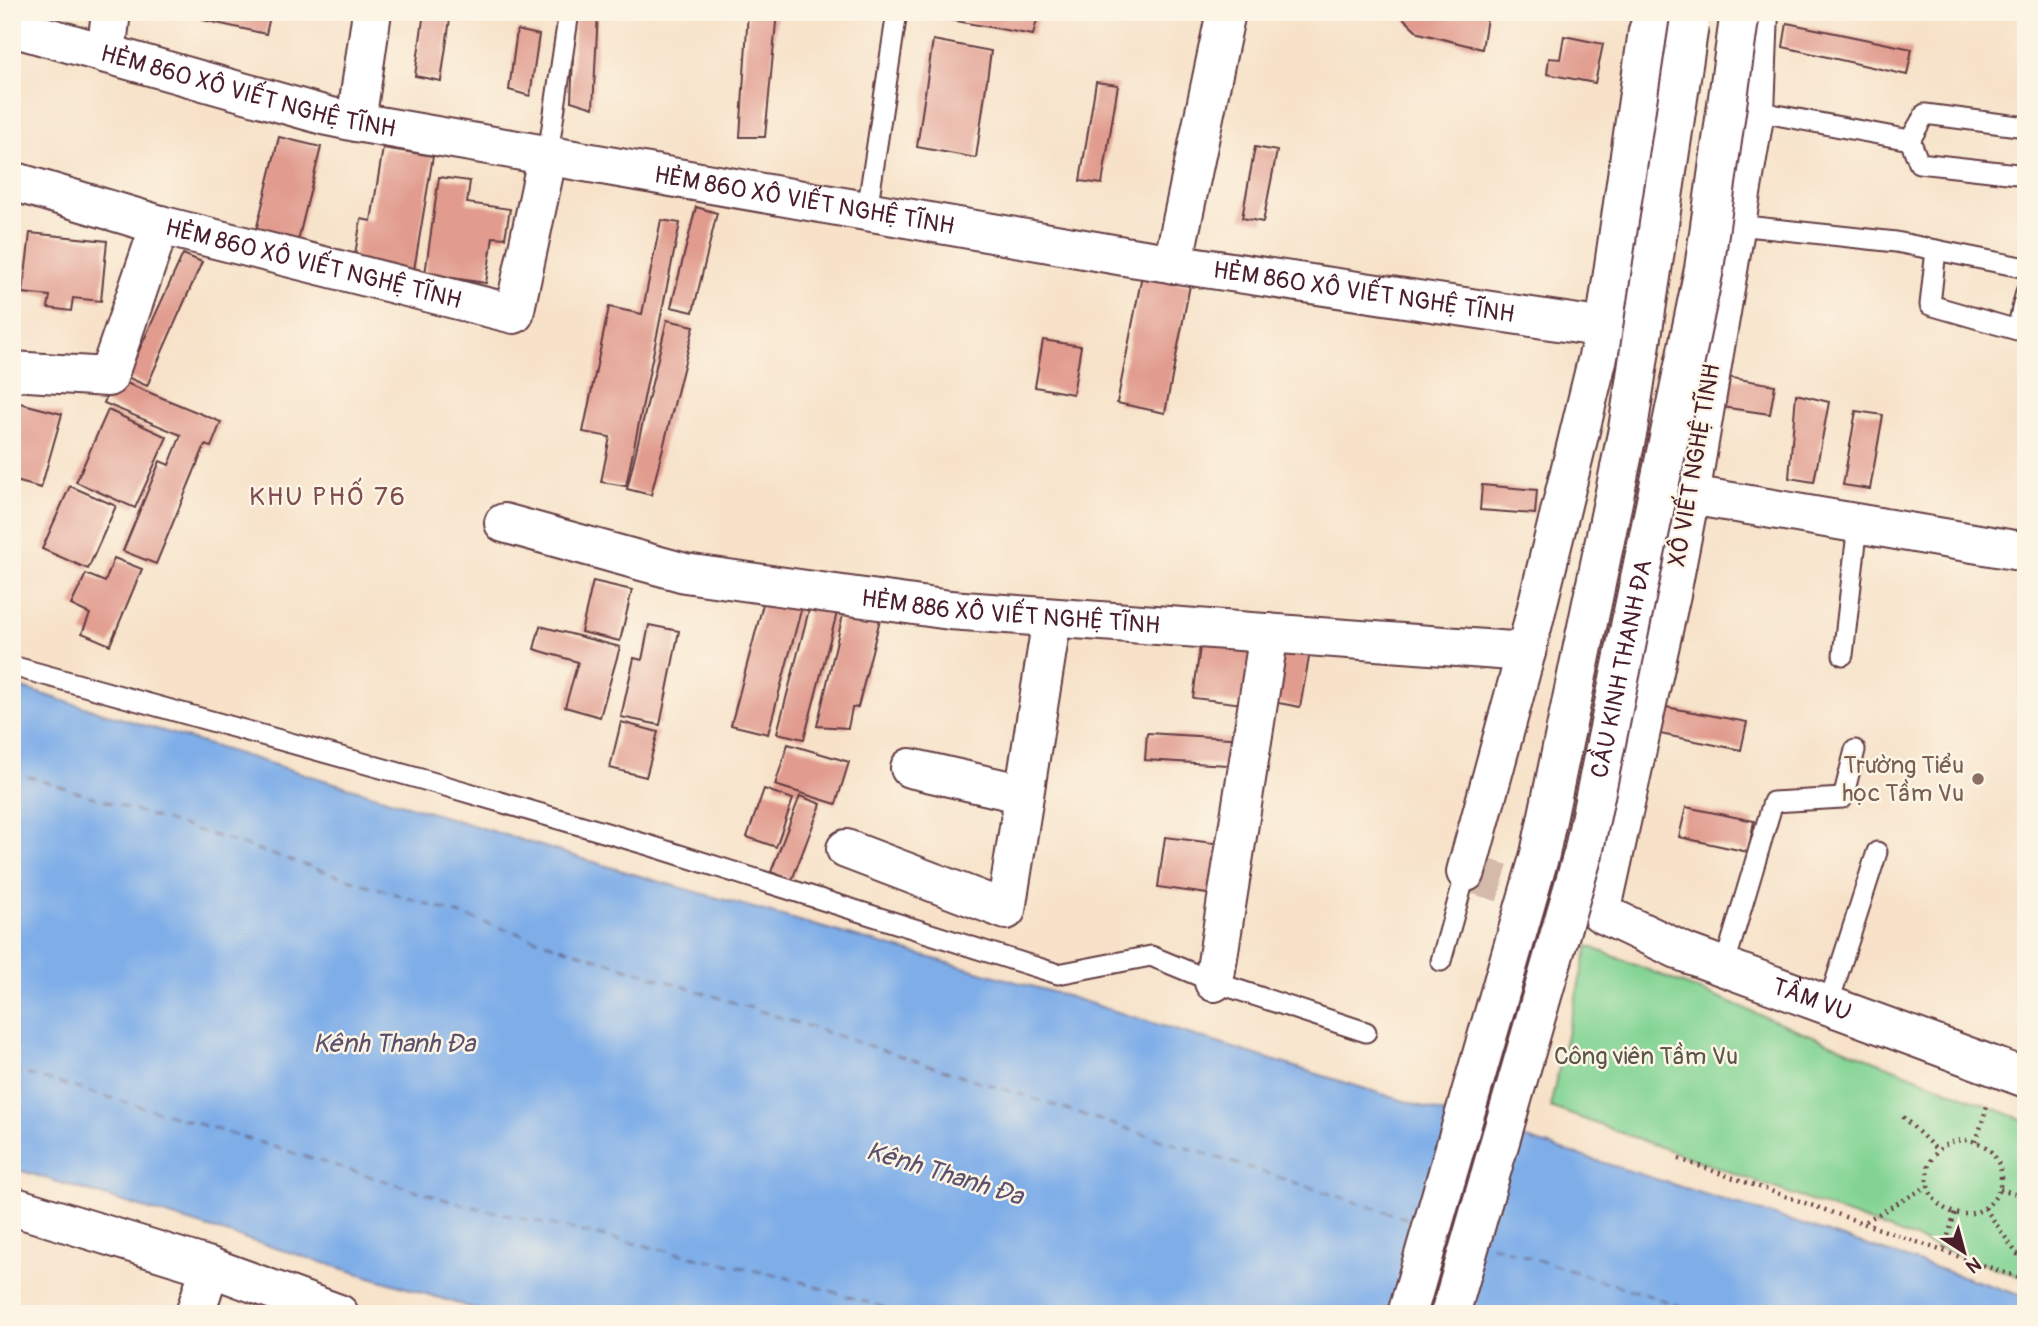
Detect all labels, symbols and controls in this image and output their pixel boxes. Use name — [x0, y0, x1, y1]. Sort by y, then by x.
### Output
street label: HẺM 860 XÔ VIẾT NGHỆ TĨNH — [97, 39, 398, 144]
street label: HẺM 860 XÔ VIẾT NGHỆ TĨNH — [652, 160, 956, 241]
street label: HẺM 860 XÔ VIẾT NGHỆ TĨNH — [162, 213, 464, 315]
street label: HẺM 860 XÔ VIẾT NGHỆ TĨNH — [1211, 256, 1516, 329]
street label: XÔ VIẾT NGHỆ TĨNH — [1659, 361, 1727, 569]
district label: KHU PHỐ 76 — [249, 477, 407, 513]
street label: CẦU KINH THANH ĐA — [1585, 557, 1659, 781]
street label: HẺM 886 XÔ VIẾT NGHỆ TĨNH — [860, 584, 1161, 640]
place label: Trường Tiểu học Tầm Vu — [1842, 751, 1964, 808]
marker: Trường Tiểu học Tầm Vu — [1970, 771, 1986, 787]
street label: TẦM VU — [1768, 972, 1855, 1028]
water label: Kênh Thanh Đa — [313, 1028, 477, 1060]
park label: Công viên Tầm Vu — [1554, 1042, 1738, 1071]
water label: Kênh Thanh Đa — [863, 1135, 1029, 1214]
north arrow — [1930, 1218, 2000, 1288]
text: N — [1961, 1251, 1986, 1279]

